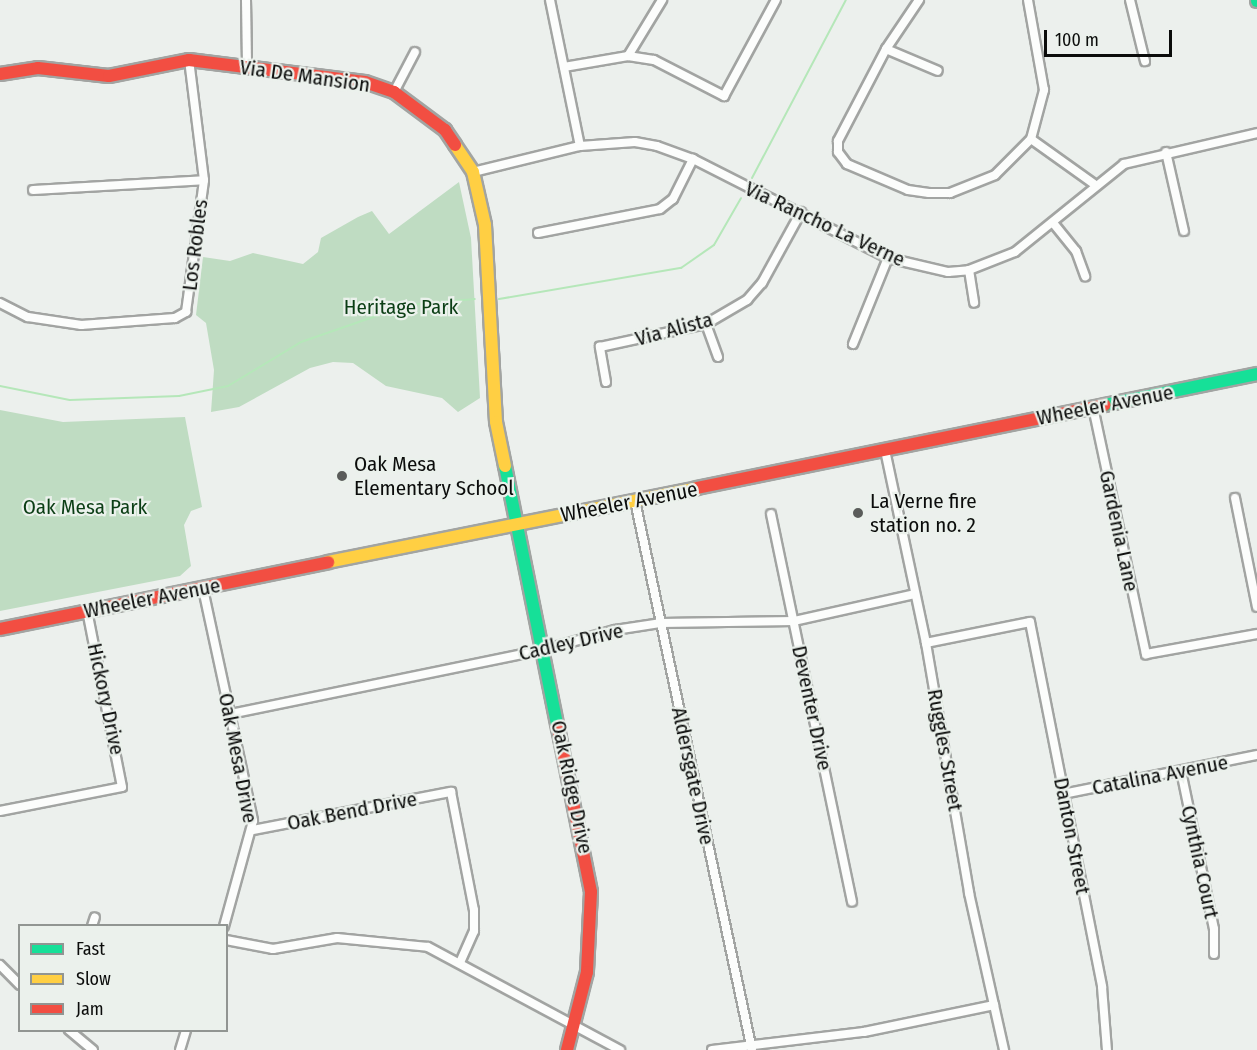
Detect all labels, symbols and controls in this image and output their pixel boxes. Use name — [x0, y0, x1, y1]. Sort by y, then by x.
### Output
scale bar — [1047, 18, 1174, 56]
text: 100 m — [1055, 29, 1099, 51]
street label: Via De Mansion — [238, 54, 372, 98]
street label: Via Rancho La Verne — [741, 176, 909, 272]
street label: Los Robles — [177, 198, 213, 292]
park label: Heritage Park — [344, 294, 458, 320]
street label: Via Alista — [633, 307, 715, 351]
street label: Wheeler Avenue — [1035, 379, 1175, 431]
place label: Oak Mesa Elementary School — [354, 451, 514, 501]
street label: Gardenia Lane — [1094, 468, 1144, 594]
marker: Oak Mesa Elementary School — [335, 469, 349, 483]
street label: Wheeler Avenue — [559, 476, 699, 528]
place label: La Verne fire station no. 2 — [870, 488, 977, 538]
park label: Oak Mesa Park — [23, 494, 147, 520]
marker: La Verne fire station no. 2 — [851, 506, 865, 520]
street label: Wheeler Avenue — [82, 572, 222, 624]
street label: Cadley Drive — [516, 618, 626, 666]
street label: Hickory Drive — [82, 641, 130, 757]
street label: Deventer Drive — [786, 643, 838, 773]
street label: Ruggles Street — [922, 687, 968, 813]
street label: Oak Mesa Drive — [213, 691, 263, 825]
street label: Aldersgate Drive — [666, 705, 720, 847]
street label: Oak Ridge Drive — [546, 718, 598, 856]
street label: Catalina Avenue — [1090, 749, 1230, 801]
street label: Danton Street — [1048, 775, 1096, 897]
street label: Oak Bend Drive — [285, 786, 419, 836]
street label: Cynthia Court — [1176, 803, 1224, 921]
legend — [18, 924, 228, 1032]
text: Fast — [76, 938, 105, 960]
text: Slow — [76, 968, 111, 990]
text: Jam — [76, 998, 104, 1020]

